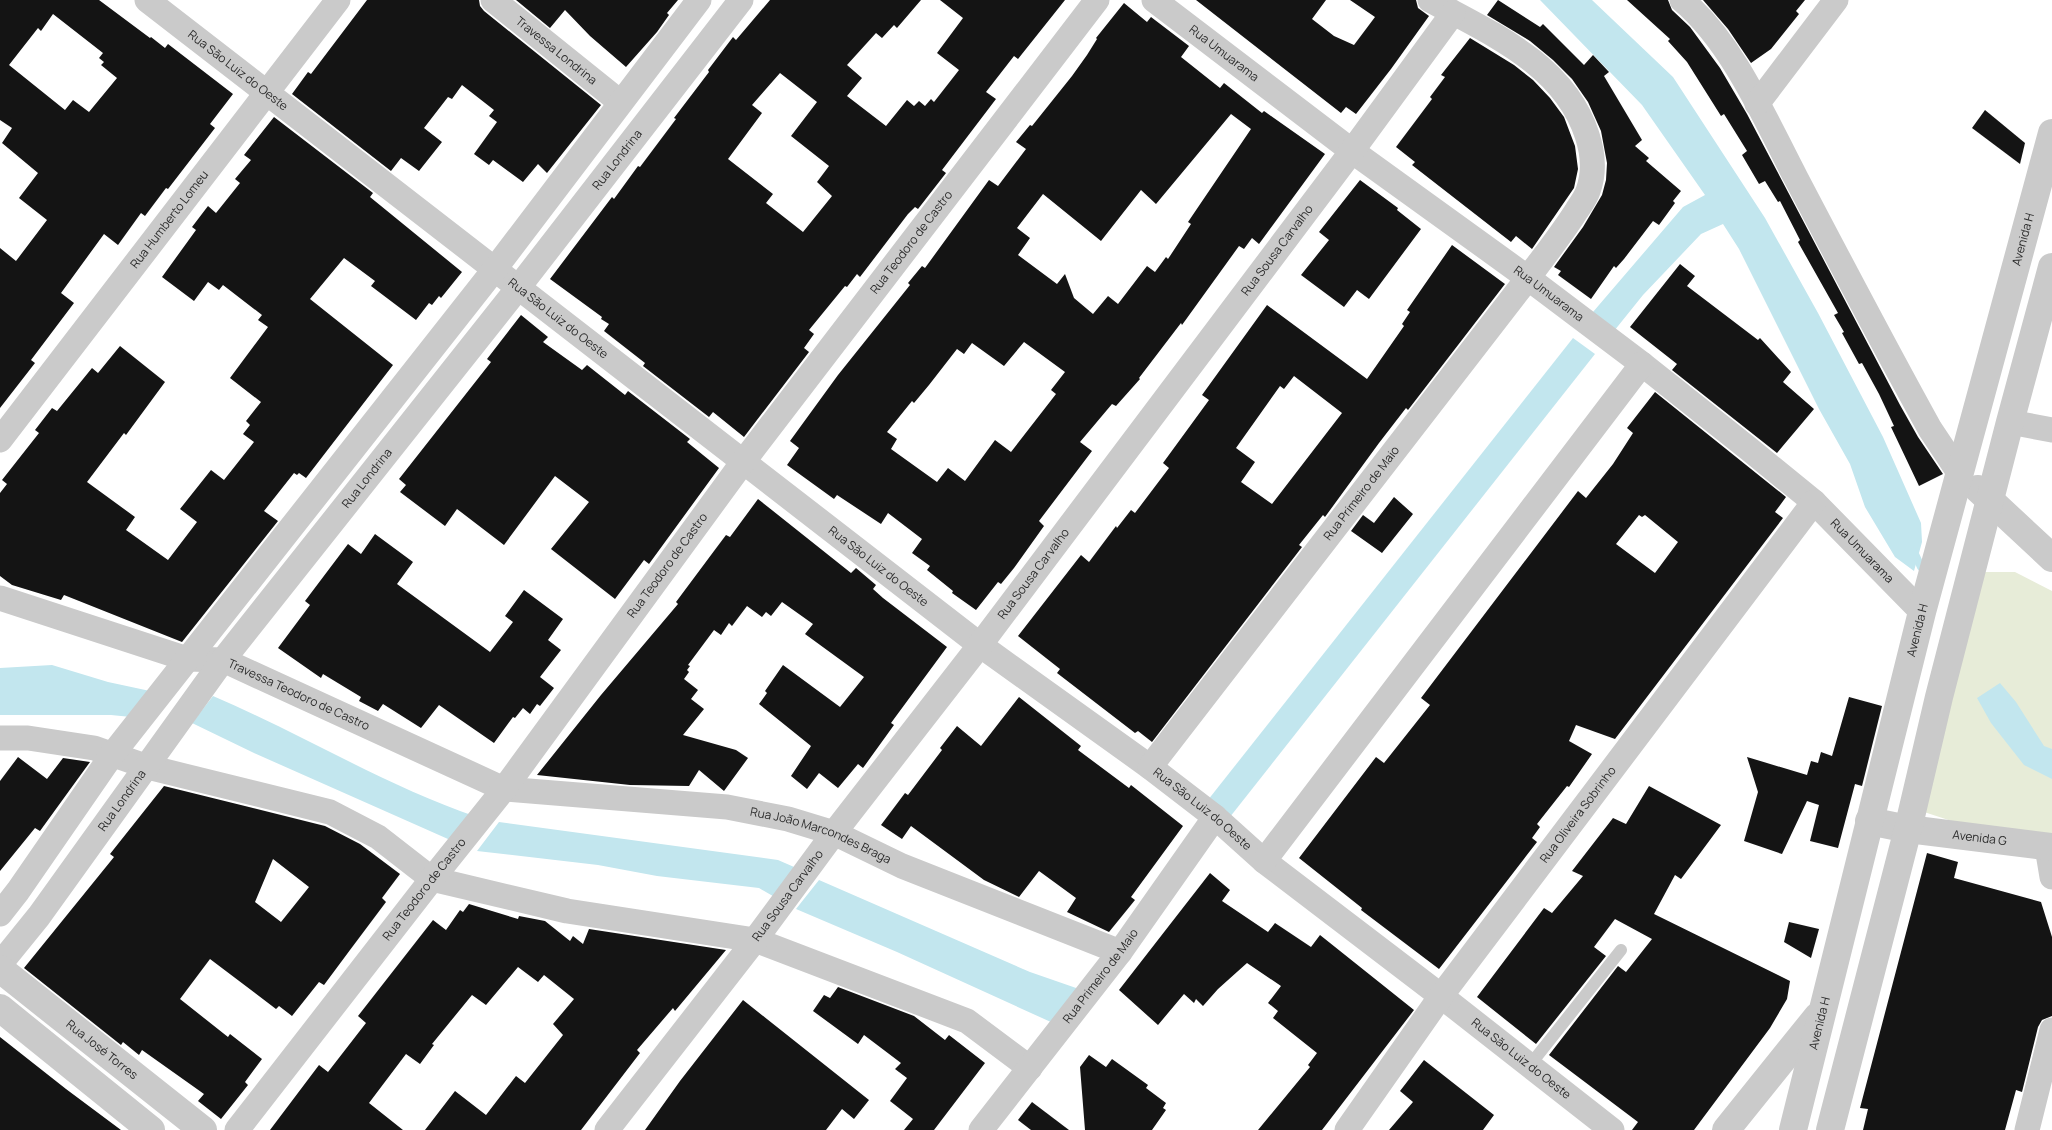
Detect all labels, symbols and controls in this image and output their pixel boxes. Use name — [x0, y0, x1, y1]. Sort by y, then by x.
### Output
street label: Travessa Londrina — [512, 12, 601, 88]
street label: Rua Umuarama — [1186, 21, 1263, 85]
street label: Rua São Luiz do Oeste — [185, 26, 292, 114]
street label: Rua Londrina — [588, 126, 646, 193]
street label: Rua Humberto Lomeu — [126, 167, 212, 272]
street label: Rua Teodoro de Castro — [866, 187, 956, 297]
street label: Rua Sousa Carvalho — [1237, 201, 1317, 299]
street label: Avenida H — [2007, 211, 2038, 268]
street label: Rua Umuarama — [1510, 261, 1588, 325]
street label: Rua São Luiz do Oeste — [505, 274, 612, 362]
street label: Rua Primeiro de Maio — [1319, 442, 1403, 544]
street label: Rua Londrina — [338, 444, 396, 512]
street label: Rua Teodoro de Castro — [623, 509, 711, 621]
street label: Rua Umuarama — [1827, 515, 1898, 586]
street label: Rua São Luiz do Oeste — [825, 522, 932, 610]
street label: Rua Sousa Carvalho — [993, 524, 1073, 623]
street label: Avenida H — [1902, 602, 1932, 658]
street label: Travessa Teodoro de Castro — [225, 654, 373, 734]
street label: Rua Oliveira Sobrinho — [1536, 762, 1620, 866]
street label: Rua São Luiz do Oeste — [1150, 764, 1256, 854]
street label: Rua Londrina — [94, 766, 150, 835]
street label: Rua João Marcondes Braga — [749, 803, 894, 868]
street label: Avenida G — [1952, 826, 2008, 849]
street label: Rua Teodoro de Castro — [378, 834, 470, 944]
street label: Rua Sousa Carvalho — [748, 846, 827, 945]
street label: Rua Primeiro de Maio — [1058, 925, 1142, 1027]
street label: Avenida H — [1804, 995, 1834, 1051]
street label: Rua São Luiz do Oeste — [1468, 1014, 1575, 1103]
street label: Rua José Torres — [63, 1016, 142, 1083]

